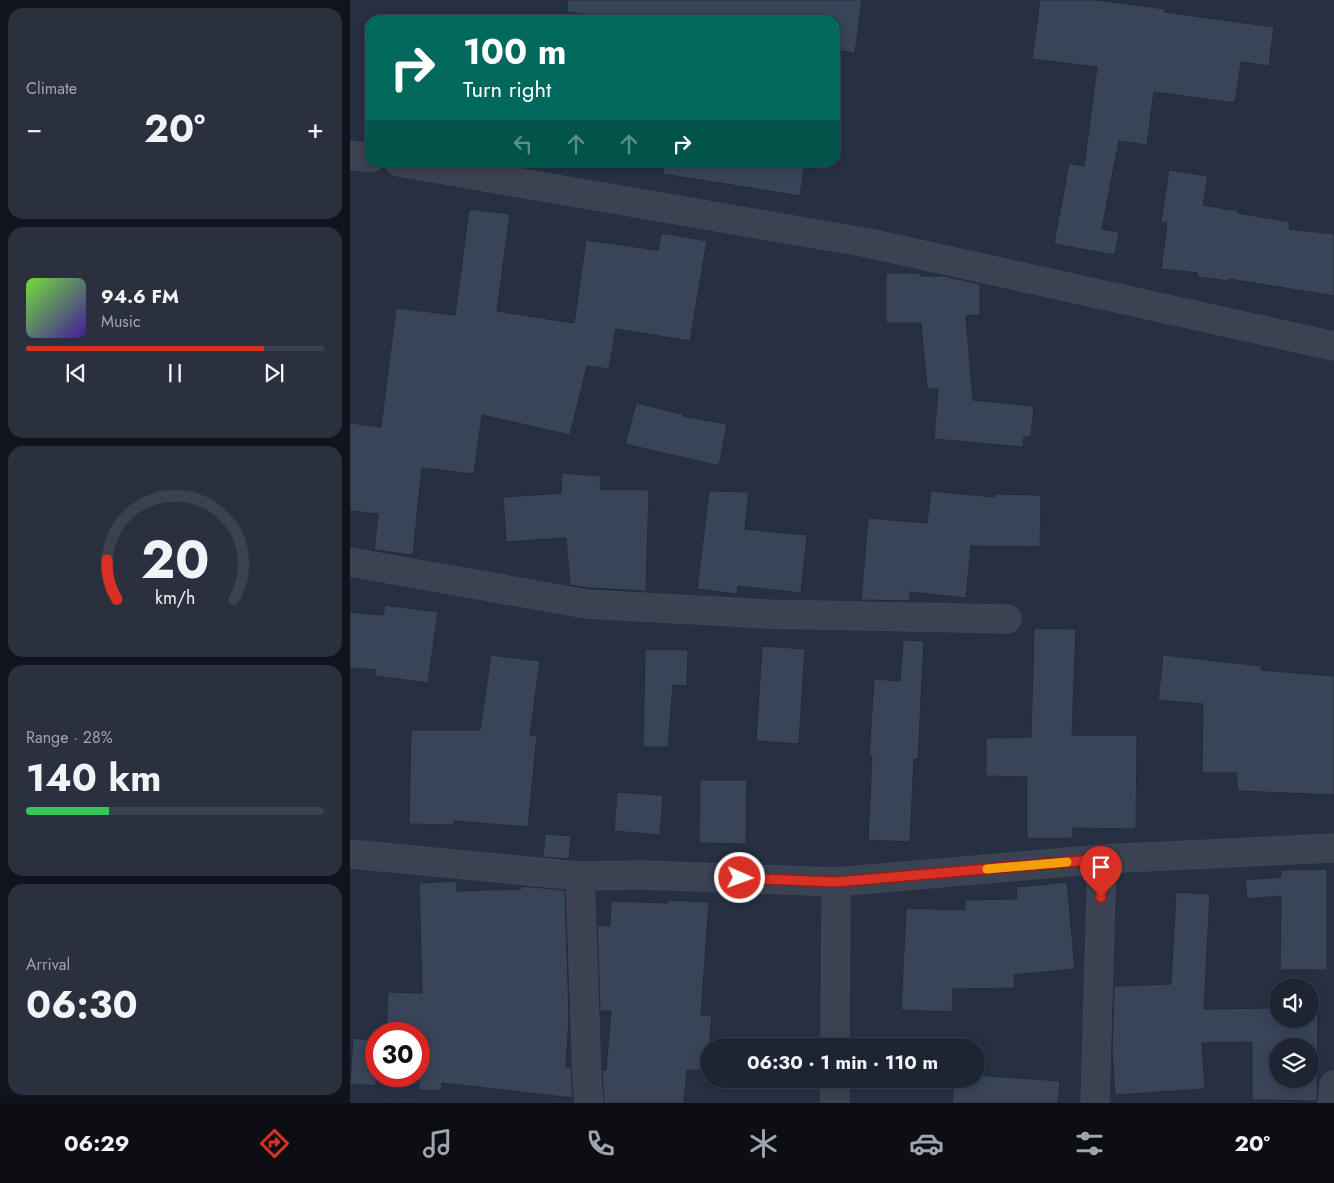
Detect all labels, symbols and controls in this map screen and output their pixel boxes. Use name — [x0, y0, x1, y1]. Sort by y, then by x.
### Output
text: 100 m — [463, 27, 566, 77]
icon: right — [380, 35, 445, 100]
text: Turn right — [463, 73, 551, 105]
text: Climate — [26, 77, 77, 100]
text: 20° — [144, 101, 205, 156]
text: − — [26, 108, 43, 149]
text: + — [307, 108, 324, 149]
icon: left — [509, 130, 537, 158]
icon: ahead — [562, 130, 590, 158]
icon: ahead — [615, 130, 643, 158]
icon: right — [668, 130, 696, 158]
text: 94.6 FM — [101, 283, 179, 310]
text: Music — [101, 310, 141, 333]
icon: previous — [62, 359, 90, 387]
icon: pause — [161, 359, 189, 387]
icon: next — [260, 359, 288, 387]
text: 20 — [141, 522, 209, 598]
text: km/h — [155, 585, 195, 611]
text: Range · 28% — [26, 726, 113, 749]
text: 140 km — [26, 750, 162, 805]
pin — [1080, 846, 1122, 897]
position arrow — [713, 851, 765, 903]
icon: arrive — [1087, 853, 1115, 881]
text: Arrival — [26, 953, 70, 976]
text: 06:30 — [26, 977, 138, 1032]
map controls — [1269, 978, 1319, 1088]
button: sound — [1269, 978, 1319, 1028]
speed limit sign: 30 — [365, 1022, 430, 1087]
button: layers — [1269, 1038, 1319, 1088]
text: 06:30 · 1 min · 110 m — [747, 1049, 938, 1076]
icon: directions — [257, 1126, 292, 1161]
icon: music — [420, 1126, 455, 1161]
icon: phone — [583, 1126, 618, 1161]
icon: climate — [746, 1126, 781, 1161]
icon: car — [909, 1126, 944, 1161]
icon: filters — [1072, 1126, 1107, 1161]
text: 06:29 — [64, 1127, 129, 1159]
text: 20° — [1234, 1127, 1270, 1159]

